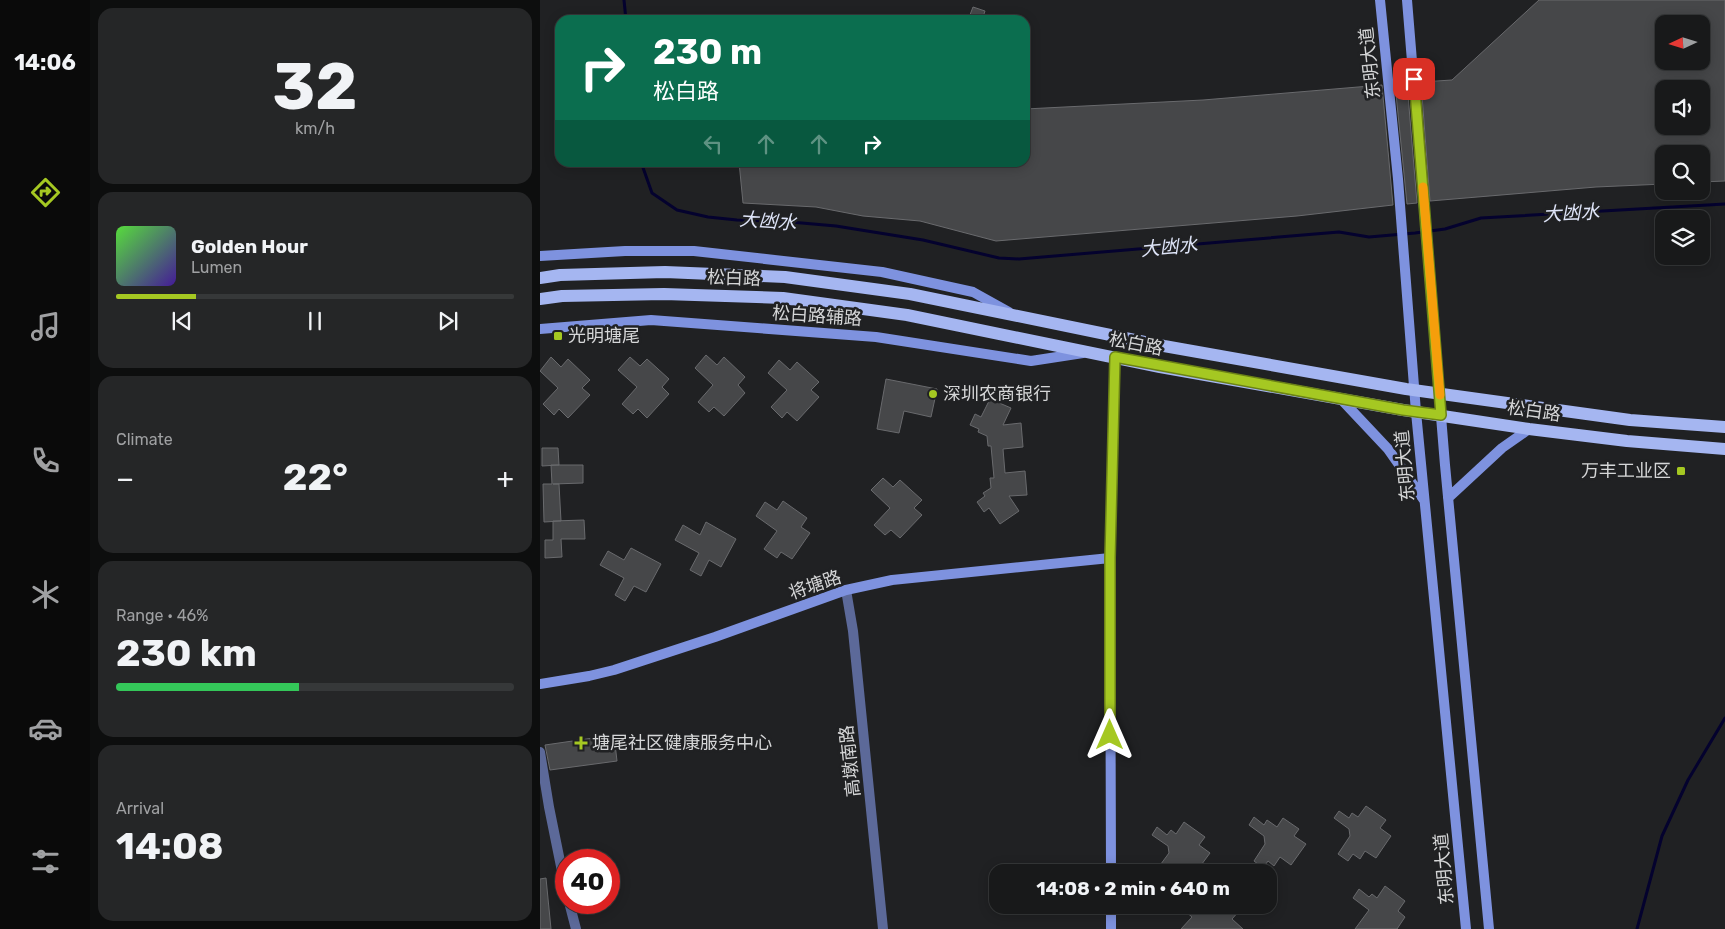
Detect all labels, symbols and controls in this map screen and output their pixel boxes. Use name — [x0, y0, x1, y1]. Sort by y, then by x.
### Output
north arrow — [1655, 15, 1710, 70]
map controls — [1655, 15, 1710, 265]
street label: 东明大道 — [1355, 26, 1385, 100]
text: 230 m — [653, 31, 762, 73]
icon: right — [570, 35, 635, 100]
text: 32 — [272, 48, 358, 125]
text: 14:06 — [14, 49, 76, 76]
pin — [1393, 58, 1435, 100]
icon: arrive — [1400, 65, 1428, 93]
text: 松白路 — [653, 78, 719, 105]
button: sound — [1655, 80, 1710, 135]
text: km/h — [295, 119, 335, 138]
icon: left — [699, 130, 727, 158]
icon: ahead — [752, 130, 780, 158]
icon: ahead — [805, 130, 833, 158]
icon: right — [858, 130, 886, 158]
button: search — [1655, 145, 1710, 200]
icon: directions — [28, 175, 63, 210]
water label: 大凼水 — [1542, 200, 1601, 226]
water label: 大凼水 — [739, 208, 798, 235]
button: layers — [1655, 210, 1710, 265]
water label: 大凼水 — [1140, 233, 1199, 261]
text: Golden Hour — [191, 235, 308, 258]
text: Lumen — [191, 258, 242, 277]
street label: 松白路 — [707, 266, 761, 290]
street label: 松白路辅路 — [771, 302, 863, 330]
icon: previous — [168, 307, 196, 335]
icon: pause — [301, 307, 329, 335]
icon: next — [434, 307, 462, 335]
icon: music — [28, 309, 63, 344]
place label: 光明塘尾 — [568, 325, 640, 347]
street label: 松白路 — [1107, 328, 1165, 360]
marker: 光明塘尾 — [552, 330, 564, 342]
place label: 深圳农商银行 — [943, 383, 1051, 405]
marker: 深圳农商银行 — [927, 388, 939, 400]
street label: 松白路 — [1506, 396, 1562, 426]
street label: 东明大道 — [1391, 429, 1419, 503]
text: Climate — [116, 430, 173, 449]
icon: phone — [28, 443, 63, 478]
text: 22° — [283, 454, 348, 500]
place label: 万丰工业区 — [1581, 460, 1671, 482]
text: − — [116, 462, 134, 495]
text: + — [497, 462, 514, 495]
marker: 万丰工业区 — [1675, 465, 1687, 477]
street label: 将塘路 — [786, 566, 844, 604]
icon: climate — [28, 577, 63, 612]
text: Range · 46% — [116, 606, 208, 625]
text: 230 km — [116, 630, 257, 676]
position arrow — [1083, 708, 1135, 760]
icon: car — [28, 711, 63, 746]
street label: 高墩南路 — [835, 724, 865, 798]
place label: 塘尾社区健康服务中心 — [592, 732, 772, 754]
marker: 塘尾社区健康服务中心 — [574, 736, 588, 750]
text: Arrival — [116, 799, 164, 818]
text: 14:08 — [116, 823, 224, 869]
street label: 东明大道 — [1430, 832, 1458, 906]
icon: filters — [28, 844, 63, 879]
speed limit sign: 40 — [555, 849, 620, 914]
text: 14:08 · 2 min · 640 m — [1036, 877, 1230, 900]

